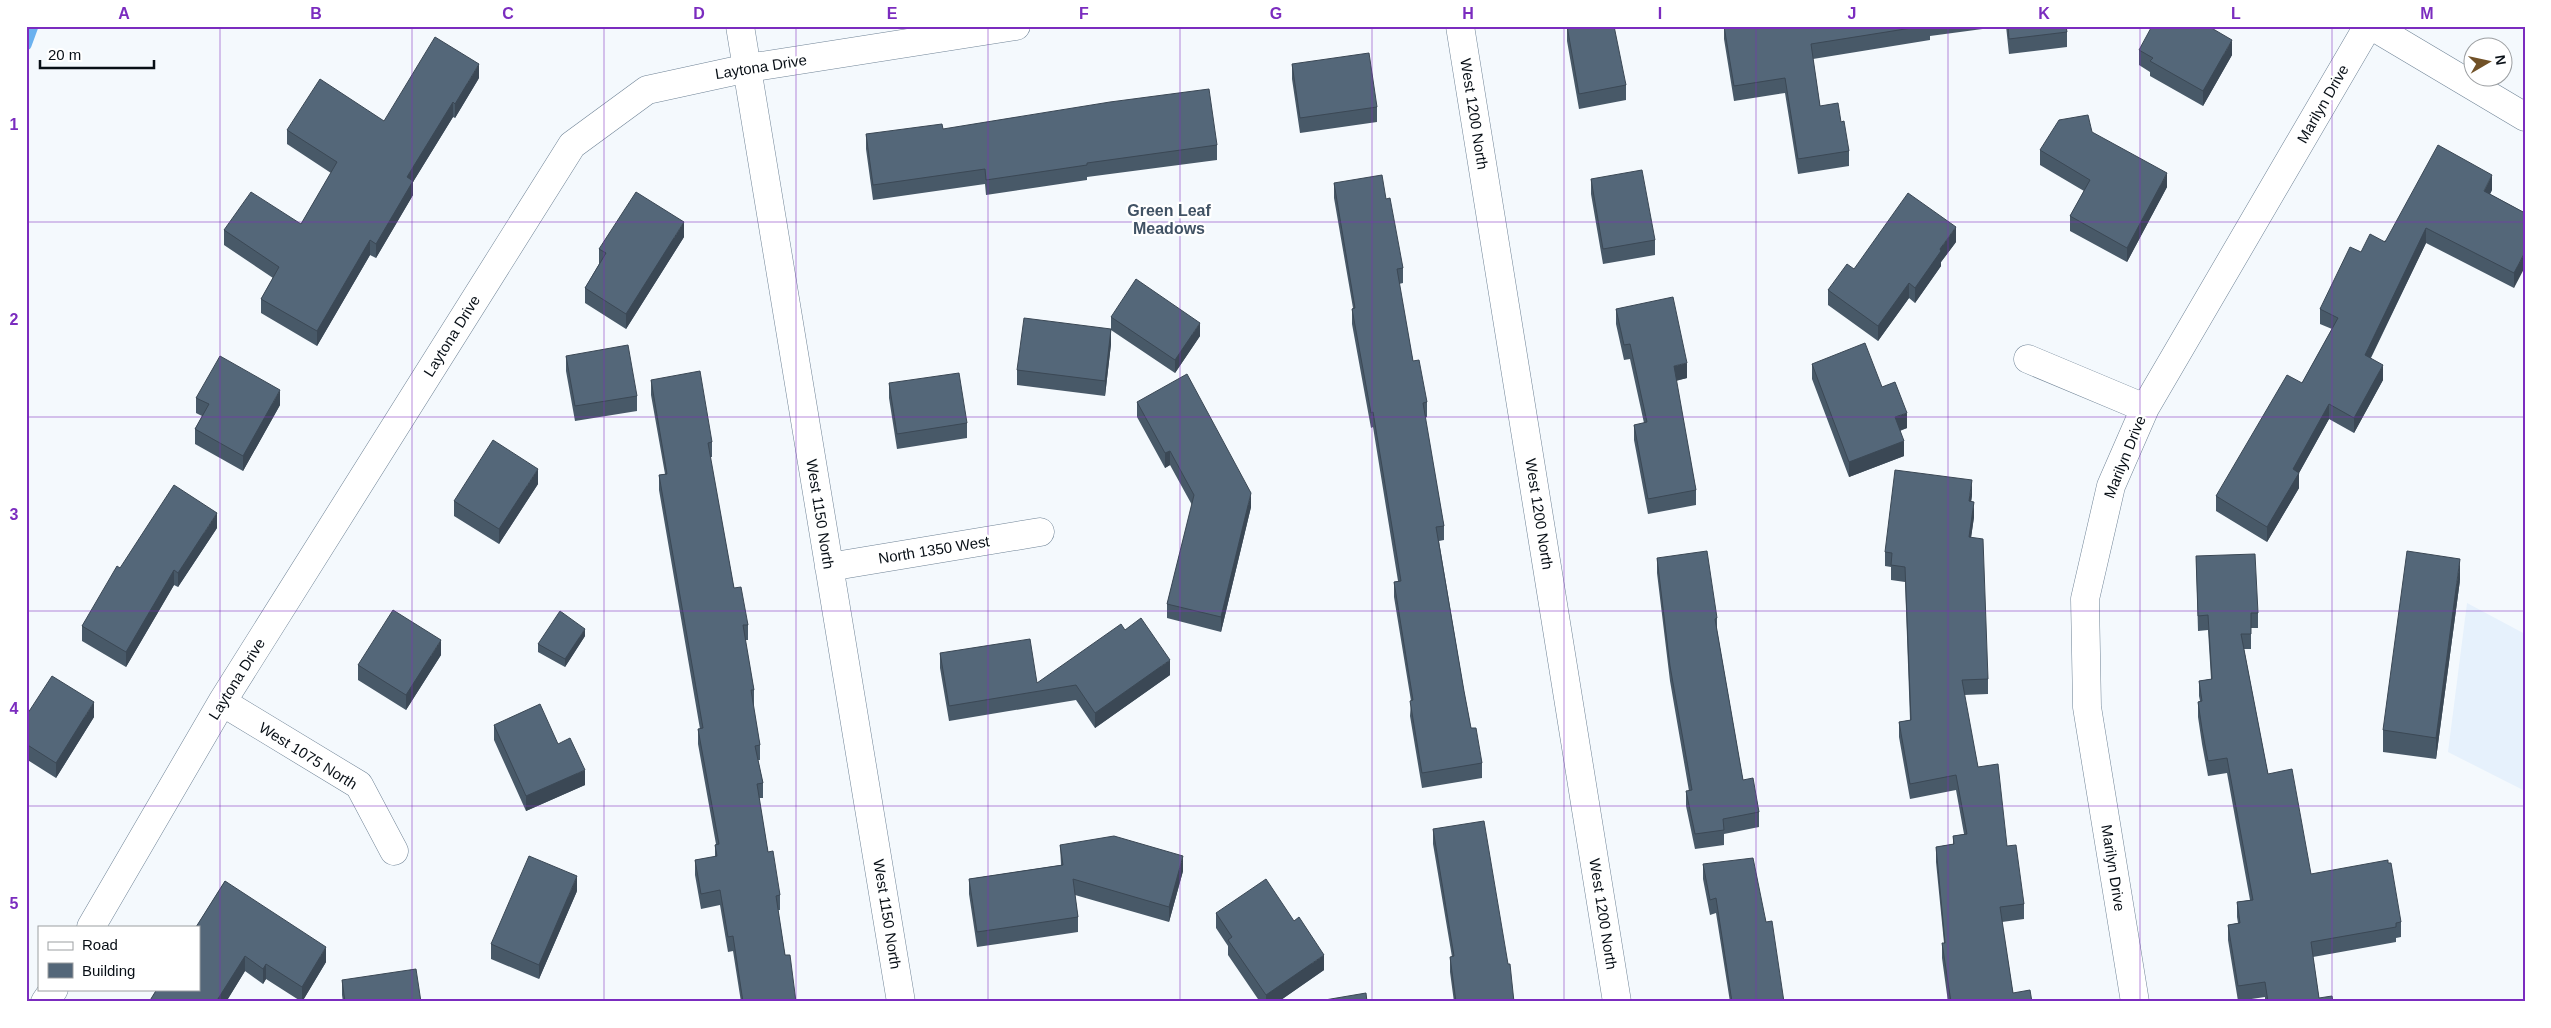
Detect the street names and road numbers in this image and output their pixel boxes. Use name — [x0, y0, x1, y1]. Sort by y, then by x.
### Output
street label: Laytona Drive — [714, 51, 808, 82]
street label: West 1200 North — [1457, 57, 1492, 171]
street label: Marilyn Drive — [2293, 62, 2352, 146]
street label: Laytona Drive — [420, 292, 483, 379]
street label: Marilyn Drive — [2100, 413, 2149, 501]
street label: West 1200 North — [1522, 457, 1557, 571]
street label: West 1150 North — [803, 458, 838, 570]
street label: North 1350 West — [877, 532, 992, 567]
street label: Laytona Drive — [205, 635, 268, 722]
street label: West 1075 North — [256, 719, 360, 793]
street label: Marilyn Drive — [2098, 823, 2129, 912]
street label: West 1200 North — [1586, 857, 1621, 971]
street label: West 1150 North — [870, 858, 905, 970]

